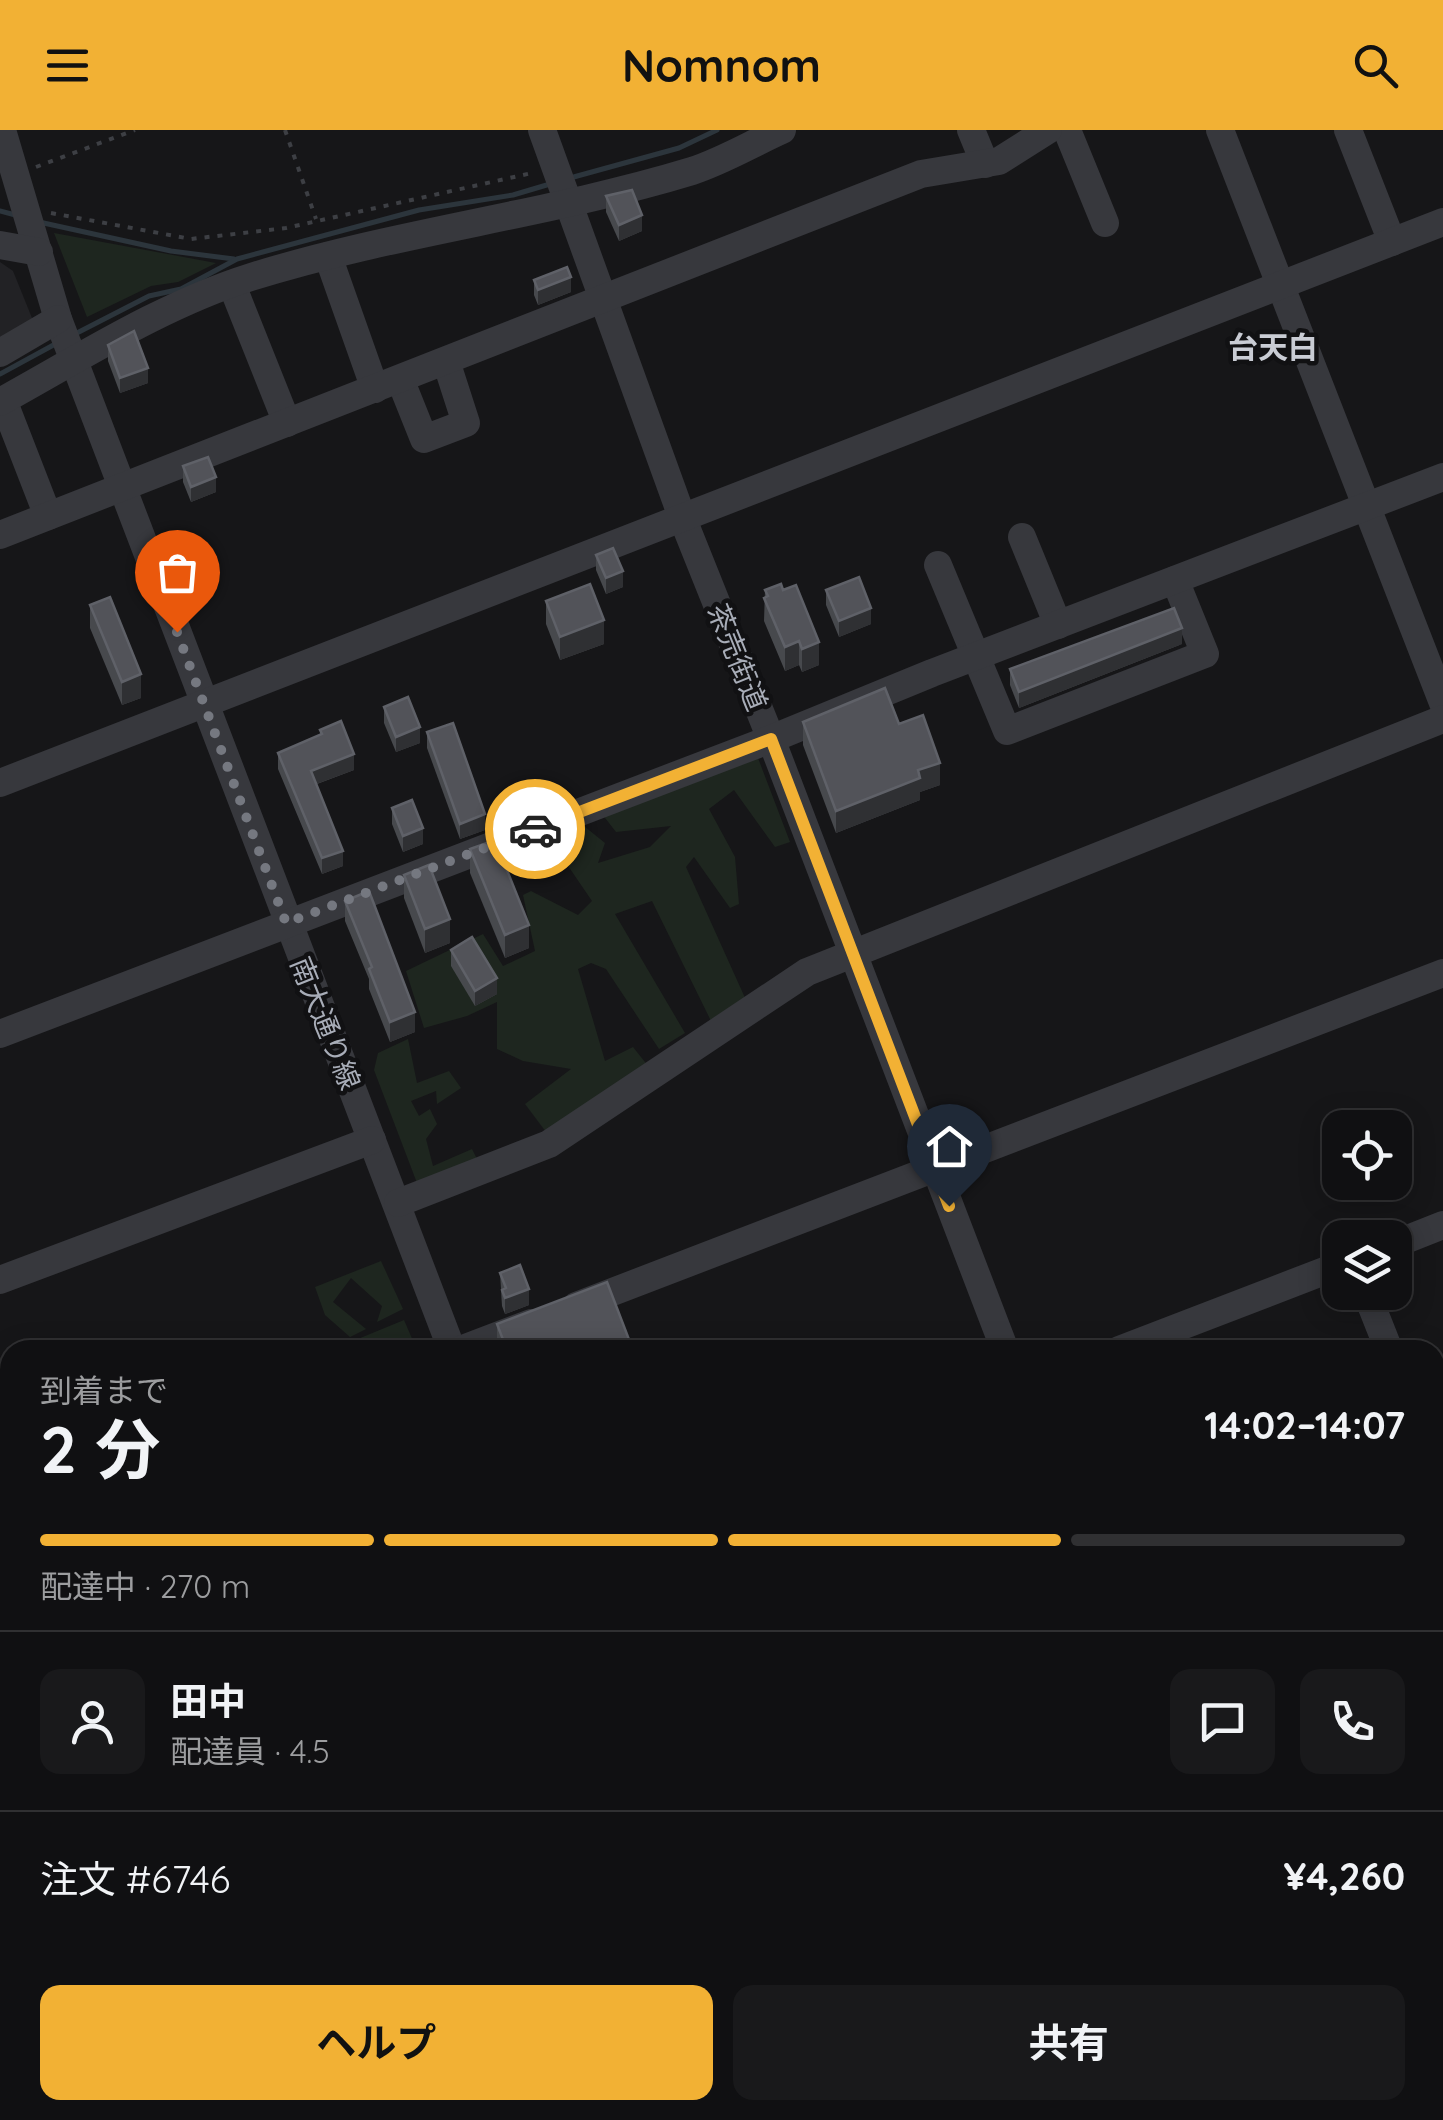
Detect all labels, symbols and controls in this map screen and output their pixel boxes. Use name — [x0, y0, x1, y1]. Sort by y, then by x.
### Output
text: Nomnom — [622, 37, 821, 93]
icon: menu — [40, 38, 95, 93]
icon: search — [1348, 38, 1403, 93]
district label: 台天白 — [1228, 328, 1318, 366]
pin — [135, 530, 220, 633]
icon: bag — [150, 545, 205, 600]
street label: 茶売街道 — [701, 599, 775, 715]
courier — [485, 779, 585, 879]
icon: car — [508, 802, 563, 857]
street label: 南大通り線 — [284, 952, 368, 1094]
pin — [907, 1104, 992, 1207]
map controls — [1322, 1110, 1412, 1310]
button: locate — [1322, 1110, 1412, 1200]
icon: home — [922, 1119, 977, 1174]
button: layers — [1322, 1220, 1412, 1310]
text: 到着まで — [40, 1370, 168, 1410]
text: 14:02–14:07 — [1204, 1401, 1405, 1449]
text: 2 分 — [40, 1408, 160, 1489]
text: 配達中 · 270 m — [40, 1566, 250, 1606]
button: person — [40, 1669, 145, 1774]
button: chat — [1170, 1669, 1275, 1774]
button: phone — [1300, 1669, 1405, 1774]
text: 田中 — [170, 1677, 246, 1725]
text: 配達員 · 4.5 — [170, 1731, 330, 1771]
text: ¥4,260 — [1284, 1852, 1405, 1900]
text: 注文 #6746 — [40, 1855, 230, 1903]
button: ヘルプ — [40, 1985, 713, 2100]
button: 共有 — [733, 1985, 1405, 2100]

